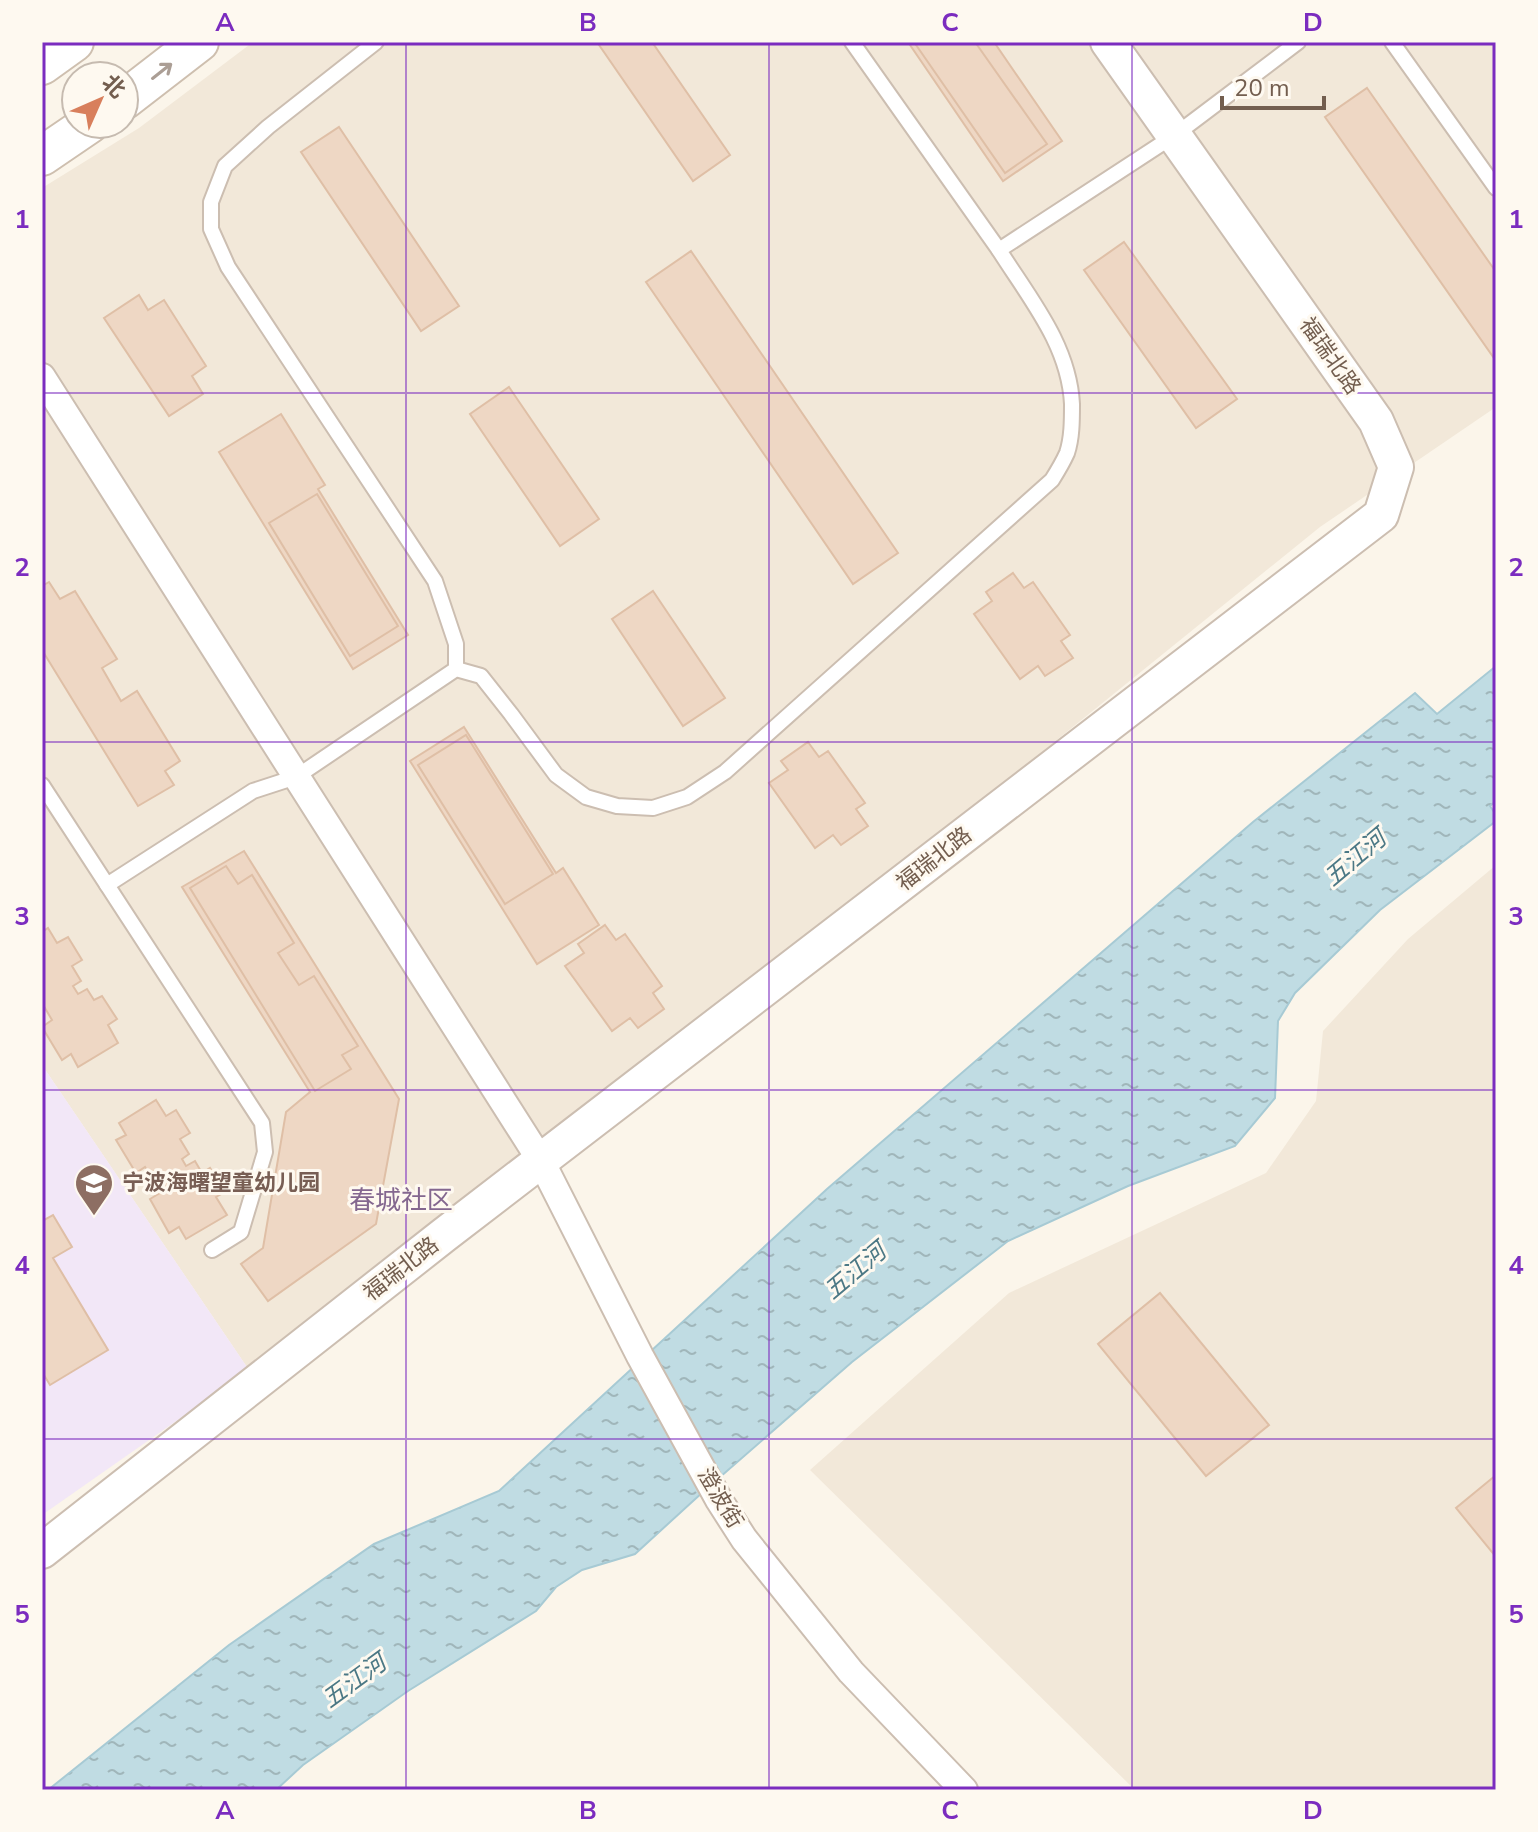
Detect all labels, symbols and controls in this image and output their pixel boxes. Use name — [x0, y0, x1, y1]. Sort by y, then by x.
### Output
text: A — [215, 5, 235, 40]
text: B — [579, 5, 597, 40]
text: C — [941, 5, 959, 40]
text: D — [1303, 5, 1323, 40]
north arrow — [60, 60, 140, 140]
scale bar — [1222, 60, 1324, 110]
one-way arrow — [151, 63, 172, 80]
text: 北 — [95, 68, 132, 105]
text: 20 m — [1234, 72, 1290, 104]
text: 1 — [14, 202, 30, 237]
text: 1 — [1508, 202, 1524, 237]
street label: 福瑞北路 — [1292, 311, 1368, 401]
text: 2 — [14, 550, 30, 585]
text: 2 — [1508, 550, 1524, 585]
street label: 福瑞北路 — [890, 820, 978, 898]
water label: 五江河 — [1317, 820, 1396, 893]
text: 3 — [14, 899, 30, 934]
text: 3 — [1508, 899, 1524, 934]
school or university icon: 宁波海曙望童幼儿园 — [73, 1162, 115, 1217]
place label: 宁波海曙望童幼儿园 — [122, 1168, 320, 1198]
district label: 春城社区 — [349, 1183, 453, 1218]
street label: 福瑞北路 — [357, 1230, 445, 1308]
water label: 五江河 — [817, 1233, 896, 1306]
text: 4 — [14, 1248, 30, 1283]
text: 4 — [1508, 1248, 1524, 1283]
street label: 澄波街 — [690, 1462, 750, 1534]
text: 5 — [14, 1597, 30, 1632]
text: 5 — [1508, 1597, 1524, 1632]
water label: 五江河 — [315, 1645, 396, 1715]
text: A — [215, 1793, 235, 1828]
text: B — [579, 1793, 597, 1828]
text: C — [941, 1793, 959, 1828]
text: D — [1303, 1793, 1323, 1828]

